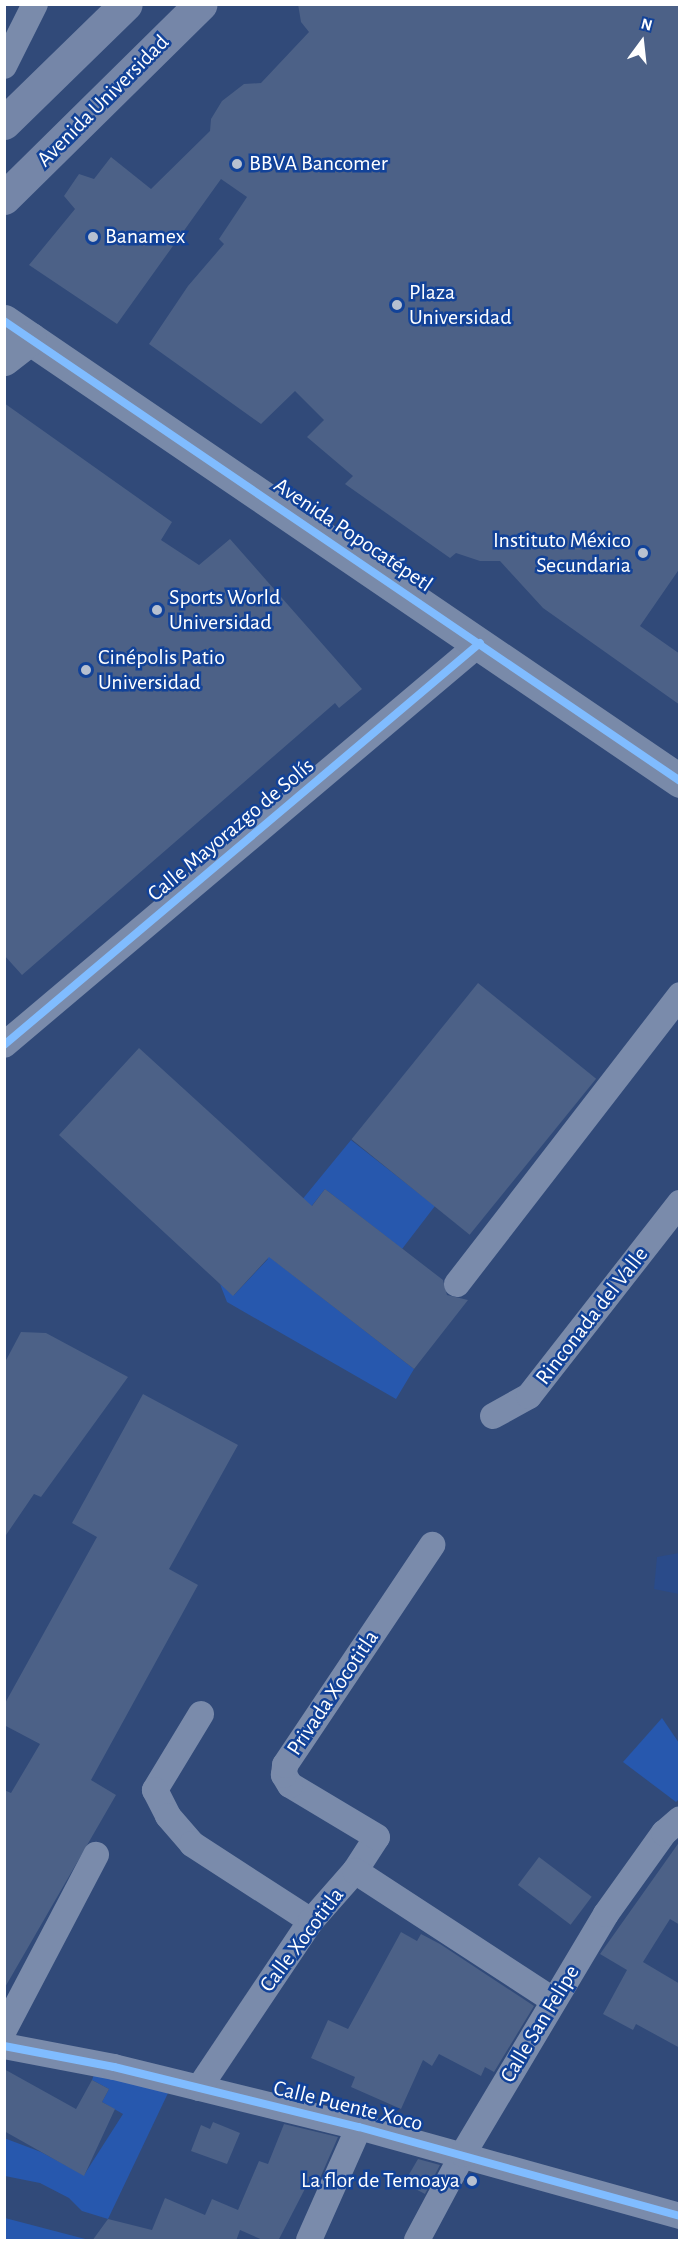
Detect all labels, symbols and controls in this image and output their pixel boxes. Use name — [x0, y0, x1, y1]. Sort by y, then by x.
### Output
north arrow — [612, 12, 672, 72]
text: N — [639, 15, 654, 34]
street label: Avenida Universidad — [31, 29, 175, 173]
place label: BBVA Bancomer — [249, 151, 388, 177]
marker: BBVA Bancomer — [230, 157, 244, 171]
place label: Banamex — [105, 224, 185, 250]
marker: Banamex — [86, 230, 100, 244]
place label: Plaza Universidad — [409, 279, 512, 330]
marker: Plaza Universidad — [390, 298, 404, 312]
street label: Avenida Popocatépetl — [269, 472, 437, 598]
place label: Instituto México Secundaria — [493, 527, 631, 578]
marker: Instituto México Secundaria — [636, 546, 650, 560]
place label: Sports World Universidad — [169, 584, 280, 636]
marker: Sports World Universidad — [150, 603, 164, 617]
place label: Cinépolis Patio Universidad — [98, 644, 225, 696]
marker: Cinépolis Patio Universidad — [79, 663, 93, 677]
street label: Calle Mayorazgo de Solís — [142, 753, 320, 907]
street label: Rinconada del Valle — [530, 1242, 654, 1390]
street label: Privada Xocotitla — [281, 1625, 385, 1761]
street label: Calle Xocotitla — [254, 1883, 350, 1997]
street label: Calle San Felipe — [495, 1961, 585, 2087]
street label: Calle Puente Xoco — [270, 2075, 426, 2137]
place label: La flor de Temoaya — [301, 2168, 460, 2194]
marker: La flor de Temoaya — [465, 2174, 479, 2188]

